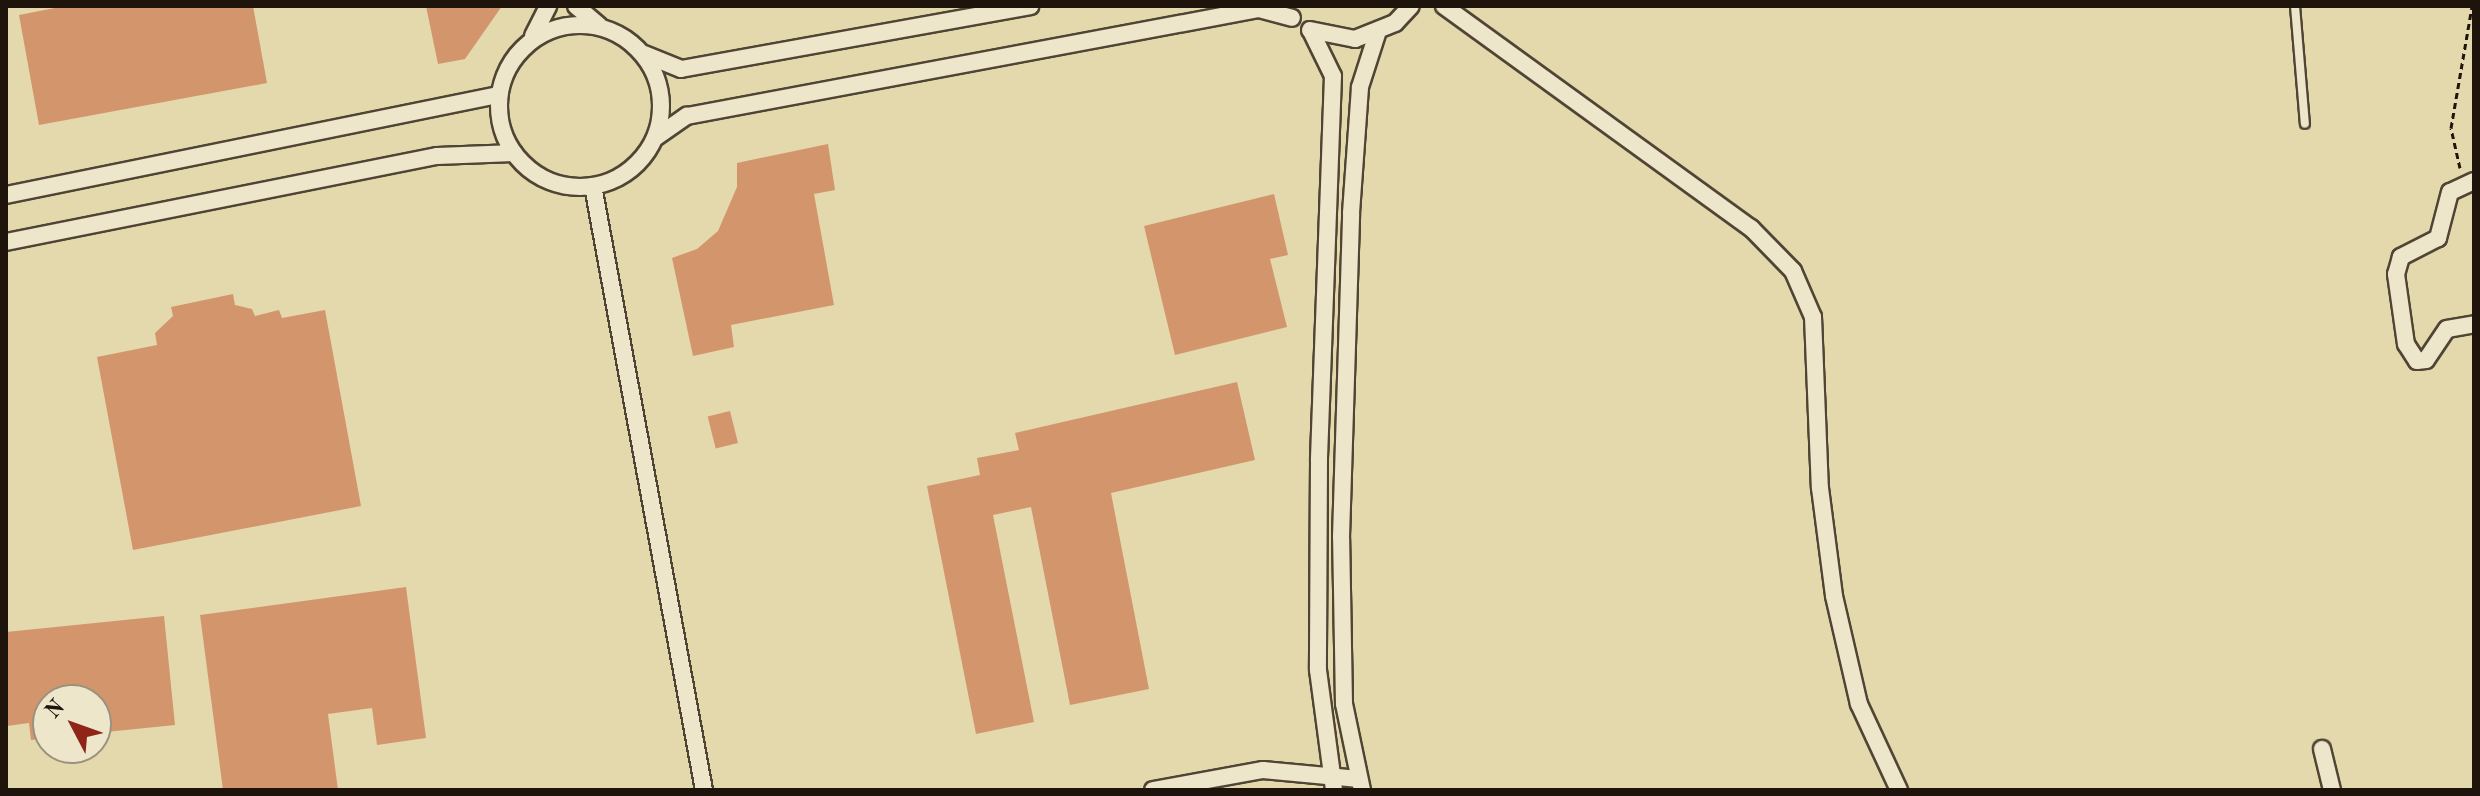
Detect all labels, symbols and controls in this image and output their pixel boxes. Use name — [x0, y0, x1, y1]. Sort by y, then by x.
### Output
north arrow — [32, 684, 112, 764]
text: N — [42, 696, 69, 723]

